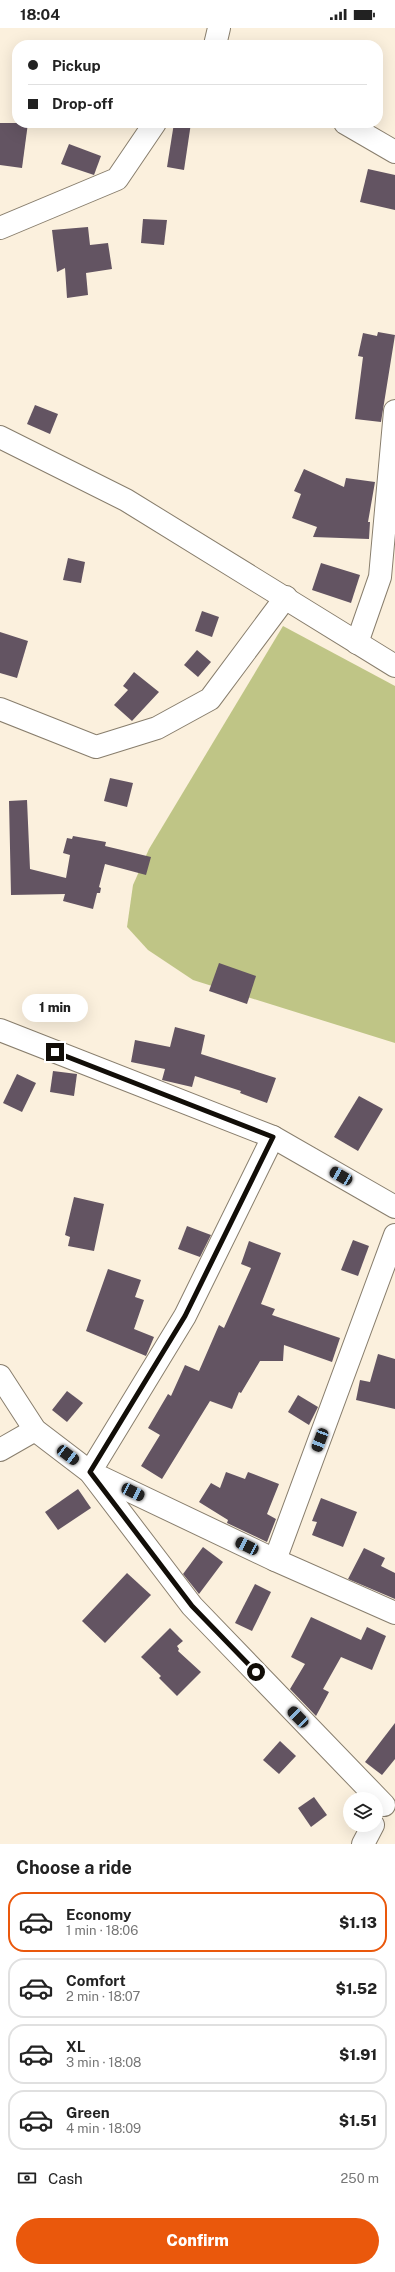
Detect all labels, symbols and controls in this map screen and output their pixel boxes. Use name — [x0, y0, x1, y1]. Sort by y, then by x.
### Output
text: 18:04 — [20, 6, 60, 23]
text: Pickup — [52, 57, 101, 74]
text: Drop-off — [52, 95, 113, 112]
callout: 1 min — [22, 994, 88, 1022]
text: 1 min — [39, 1000, 71, 1015]
route end — [46, 1043, 64, 1061]
car — [328, 1165, 354, 1187]
car — [310, 1427, 330, 1453]
car — [55, 1443, 81, 1467]
car — [120, 1481, 146, 1503]
car — [234, 1535, 260, 1557]
route start — [247, 1663, 265, 1681]
car — [285, 1704, 311, 1730]
map controls — [343, 1792, 383, 1832]
button: layers — [343, 1792, 383, 1832]
text: Choose a ride — [16, 1857, 132, 1878]
icon: car — [18, 1904, 54, 1940]
text: Economy — [66, 1906, 131, 1923]
text: $1.13 — [339, 1914, 377, 1931]
text: 1 min · 18:06 — [66, 1923, 138, 1938]
icon: car — [18, 1970, 54, 2006]
text: Comfort — [66, 1972, 126, 1989]
text: $1.52 — [336, 1980, 377, 1997]
text: 2 min · 18:07 — [66, 1989, 140, 2004]
icon: car — [18, 2036, 54, 2072]
text: XL — [66, 2038, 85, 2055]
text: $1.91 — [339, 2046, 377, 2063]
text: 3 min · 18:08 — [66, 2055, 142, 2070]
icon: car — [18, 2102, 54, 2138]
text: Green — [66, 2104, 110, 2121]
text: $1.51 — [339, 2112, 377, 2129]
text: 4 min · 18:09 — [66, 2121, 141, 2136]
icon: cash — [16, 2167, 38, 2189]
text: Cash — [48, 2170, 83, 2187]
text: 250 m — [341, 2171, 379, 2186]
button: Confirm — [16, 2218, 379, 2264]

